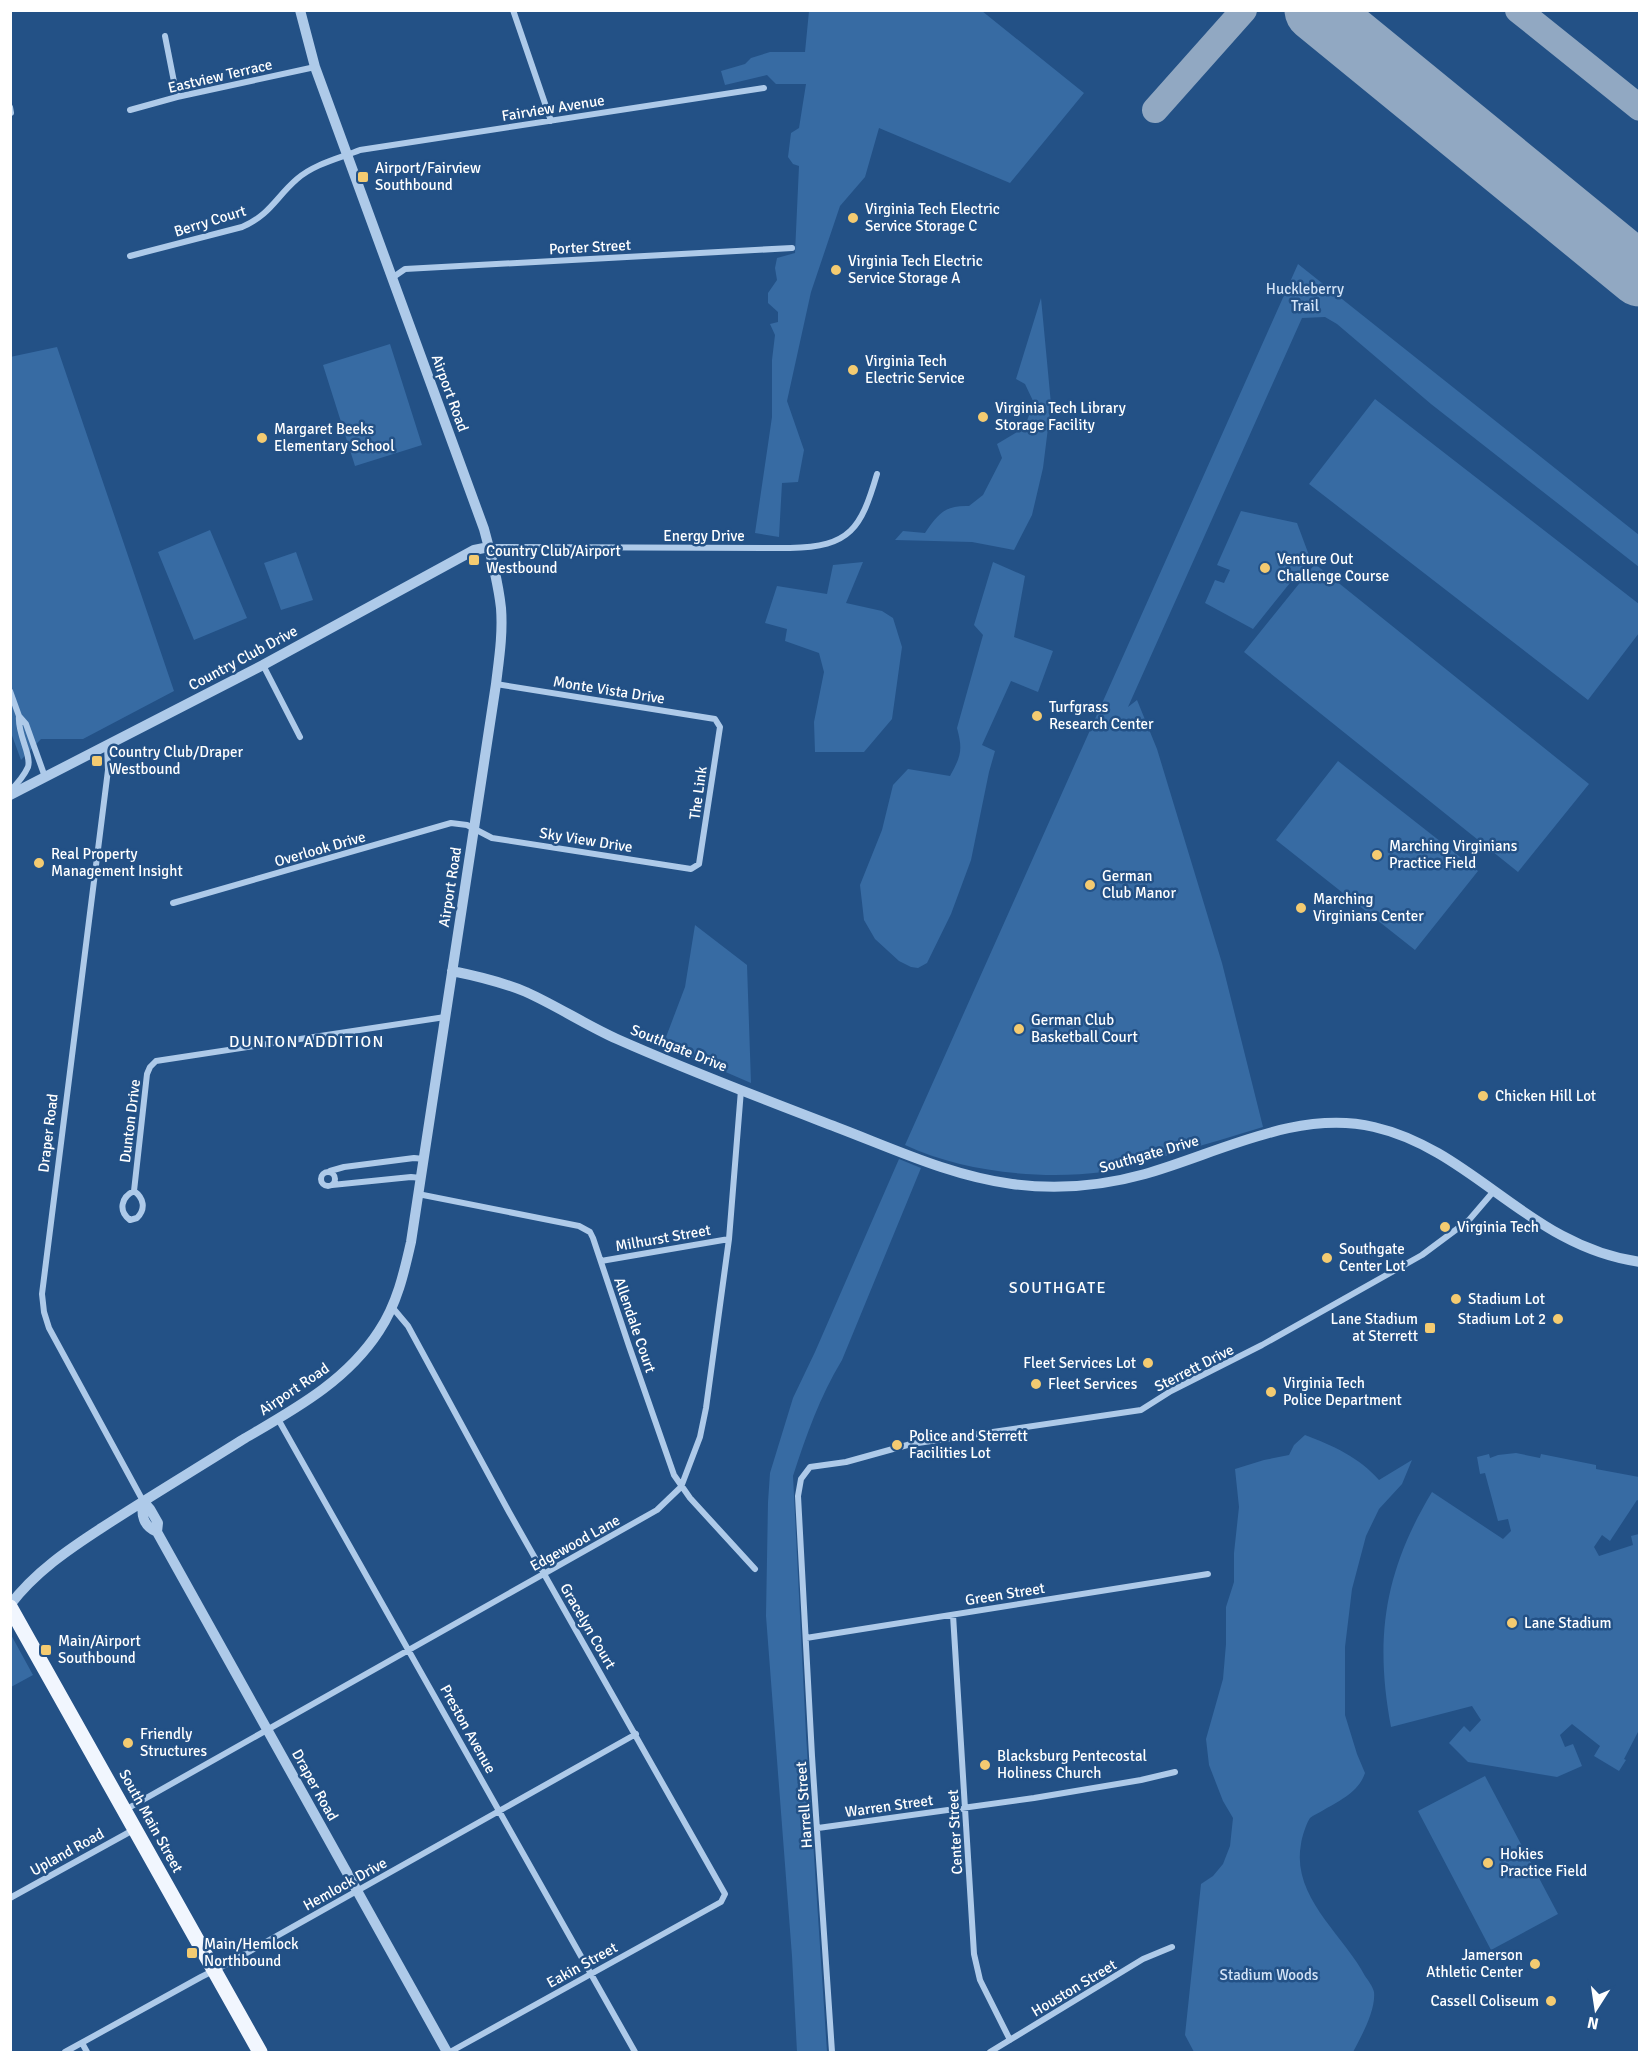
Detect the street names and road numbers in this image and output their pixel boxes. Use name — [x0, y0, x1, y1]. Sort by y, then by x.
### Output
street label: Eastview Terrace — [166, 55, 274, 97]
street label: Fairview Avenue — [500, 91, 606, 125]
street label: Berry Court — [172, 202, 248, 240]
street label: Porter Street — [548, 236, 632, 258]
street label: Airport Road — [428, 352, 472, 434]
street label: Energy Drive — [663, 527, 745, 545]
street label: Country Club Drive — [185, 622, 301, 694]
street label: Monte Vista Drive — [552, 672, 666, 708]
street label: The Link — [685, 765, 711, 821]
street label: Sky View Drive — [538, 824, 634, 856]
street label: Overlook Drive — [272, 827, 368, 871]
street label: Airport Road — [435, 846, 465, 928]
street label: Southgate Drive — [628, 1020, 730, 1076]
street label: Dunton Drive — [116, 1078, 144, 1164]
street label: Draper Road — [34, 1093, 62, 1173]
street label: Southgate Drive — [1097, 1131, 1201, 1177]
street label: Milhurst Street — [614, 1221, 712, 1255]
street label: Allendale Court — [610, 1275, 660, 1375]
street label: Sterrett Drive — [1151, 1340, 1237, 1396]
street label: Airport Road — [255, 1359, 333, 1419]
street label: Edgewood Lane — [527, 1511, 623, 1575]
street label: Green Street — [964, 1579, 1046, 1609]
street label: Gracelyn Court — [556, 1580, 620, 1672]
street label: Preston Avenue — [436, 1681, 500, 1777]
street label: Draper Road — [288, 1746, 342, 1824]
street label: Harrell Street — [792, 1761, 816, 1849]
street label: South Main Street — [115, 1766, 187, 1876]
street label: Center Street — [944, 1789, 966, 1875]
street label: Warren Street — [844, 1791, 934, 1821]
street label: Upland Road — [27, 1824, 107, 1880]
street label: Hemlock Drive — [300, 1854, 390, 1914]
street label: Eakin Street — [544, 1938, 620, 1992]
street label: Houston Street — [1028, 1956, 1120, 2020]

